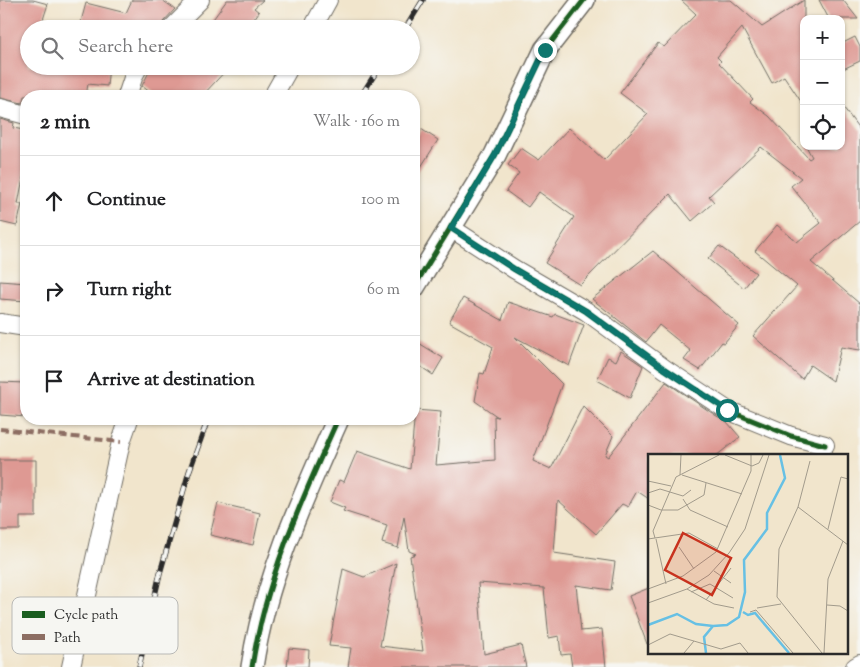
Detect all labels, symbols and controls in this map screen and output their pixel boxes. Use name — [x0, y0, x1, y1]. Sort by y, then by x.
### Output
map controls — [800, 15, 845, 150]
button: + — [800, 15, 845, 60]
search box — [20, 20, 420, 75]
icon: search — [38, 34, 66, 62]
text: Search here — [78, 34, 173, 61]
route end — [534, 39, 557, 62]
button: − — [800, 60, 845, 105]
button: locate — [800, 105, 845, 150]
text: 2 min — [40, 108, 90, 138]
text: Walk · 160 m — [313, 111, 400, 134]
icon: ahead — [40, 187, 68, 215]
text: Continue — [87, 187, 166, 214]
text: 100 m — [361, 189, 400, 212]
icon: right — [40, 277, 68, 305]
text: Turn right — [87, 277, 171, 304]
text: 60 m — [367, 279, 400, 302]
icon: arrive — [40, 367, 68, 395]
text: Arrive at destination — [87, 367, 255, 394]
route start — [716, 399, 739, 422]
inset map — [648, 454, 848, 654]
legend — [12, 597, 178, 654]
text: Cycle path — [54, 606, 118, 626]
text: Path — [54, 629, 81, 649]

